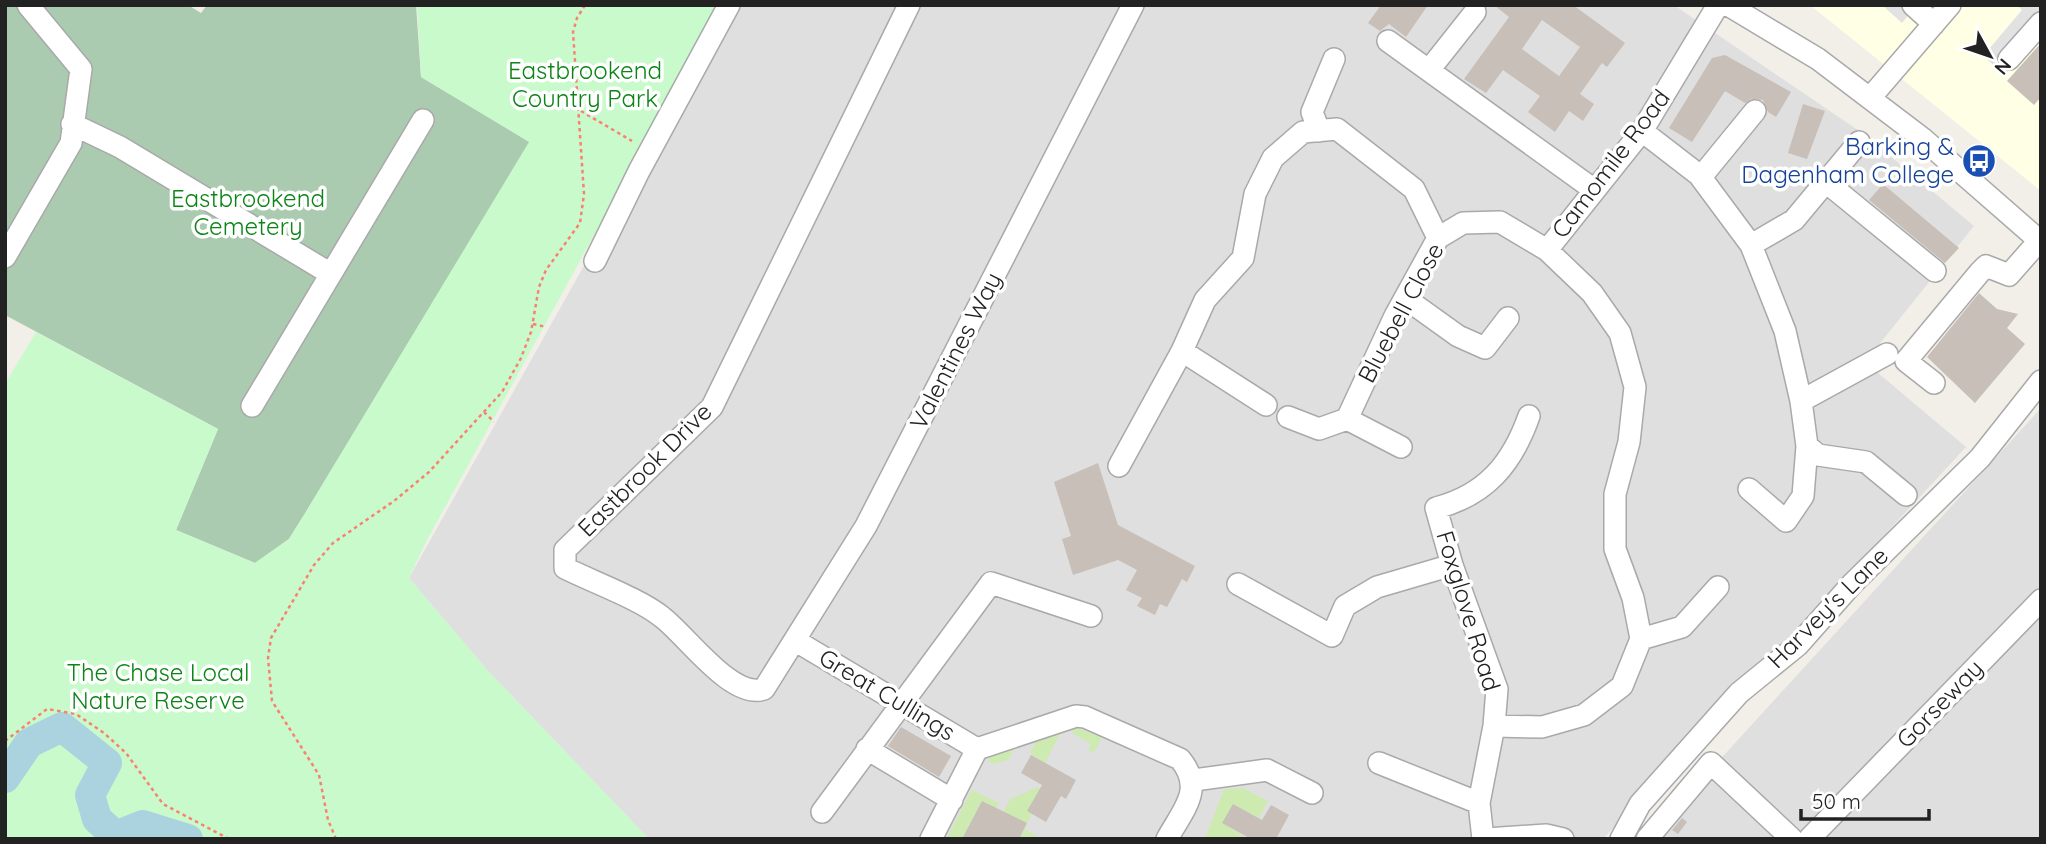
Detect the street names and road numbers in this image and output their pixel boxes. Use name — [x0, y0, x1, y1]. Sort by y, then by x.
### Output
street label: Camomile Road — [1544, 83, 1676, 244]
street label: Bluebell Close — [1351, 237, 1450, 388]
street label: Valentines Way — [903, 267, 1008, 434]
street label: Eastbrook Drive — [571, 396, 717, 542]
street label: Foxglove Road — [1430, 527, 1508, 694]
street label: Harvey's Lane — [1760, 540, 1894, 674]
street label: Great Cullings — [814, 642, 961, 747]
street label: Gorseway — [1890, 653, 1989, 754]

